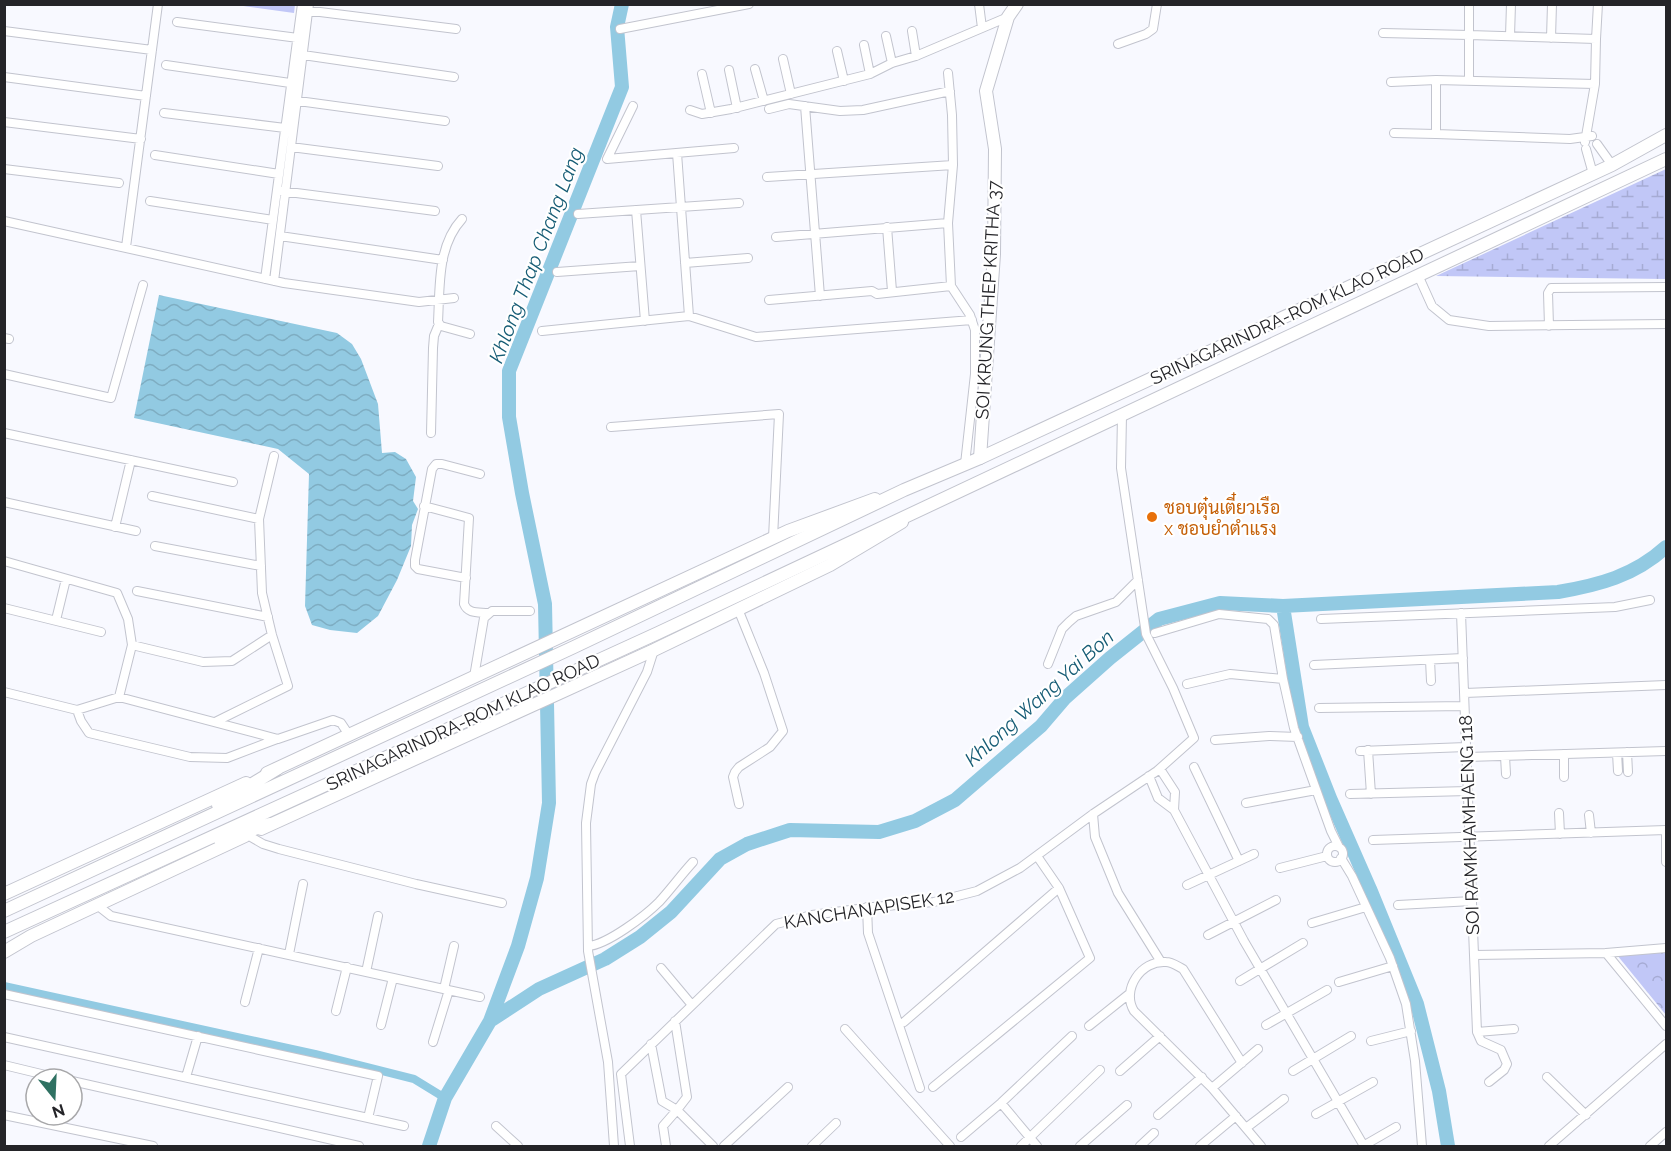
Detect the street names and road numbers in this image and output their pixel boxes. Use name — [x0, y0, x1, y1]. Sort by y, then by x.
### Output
street label: SOI KRUNG THEP KRITHA 37 — [971, 180, 1005, 420]
street label: SRINAGARINDRA-ROM KLAO ROAD — [1147, 243, 1427, 389]
street label: SRINAGARINDRA-ROM KLAO ROAD — [323, 649, 603, 795]
street label: SOI RAMKHAMHAENG 118 — [1455, 715, 1483, 935]
street label: KANCHANAPISEK 12 — [782, 885, 956, 933]

